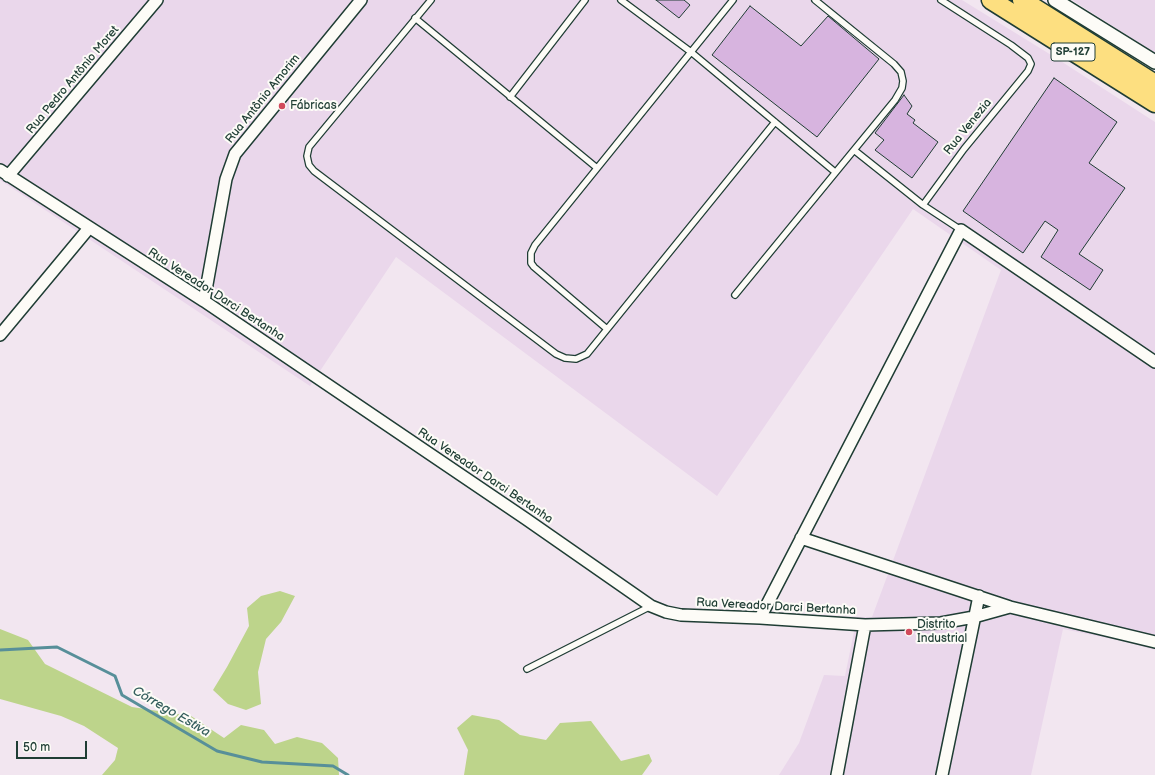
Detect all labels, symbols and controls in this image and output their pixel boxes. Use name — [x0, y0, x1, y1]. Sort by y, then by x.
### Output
street label: Rua Pedro Antônio Moret — [24, 23, 122, 137]
road number: SP-127 — [1051, 43, 1095, 61]
street label: Rua Antônio Amorim — [223, 52, 303, 146]
street label: Rua Venezia — [941, 96, 995, 158]
place label: Fábricas — [290, 99, 337, 113]
marker: Fábricas — [277, 101, 287, 111]
street label: Rua Vereador Darci Bertanha — [145, 245, 287, 345]
street label: Rua Vereador Darci Bertanha — [415, 425, 555, 527]
street label: Rua Vereador Darci Bertanha — [696, 596, 856, 618]
place label: Distrito Industrial — [917, 618, 967, 646]
marker: Distrito Industrial — [904, 627, 914, 637]
water label: Córrego Estiva — [129, 683, 213, 741]
scale bar — [18, 733, 89, 759]
text: 50 m — [23, 740, 50, 755]

